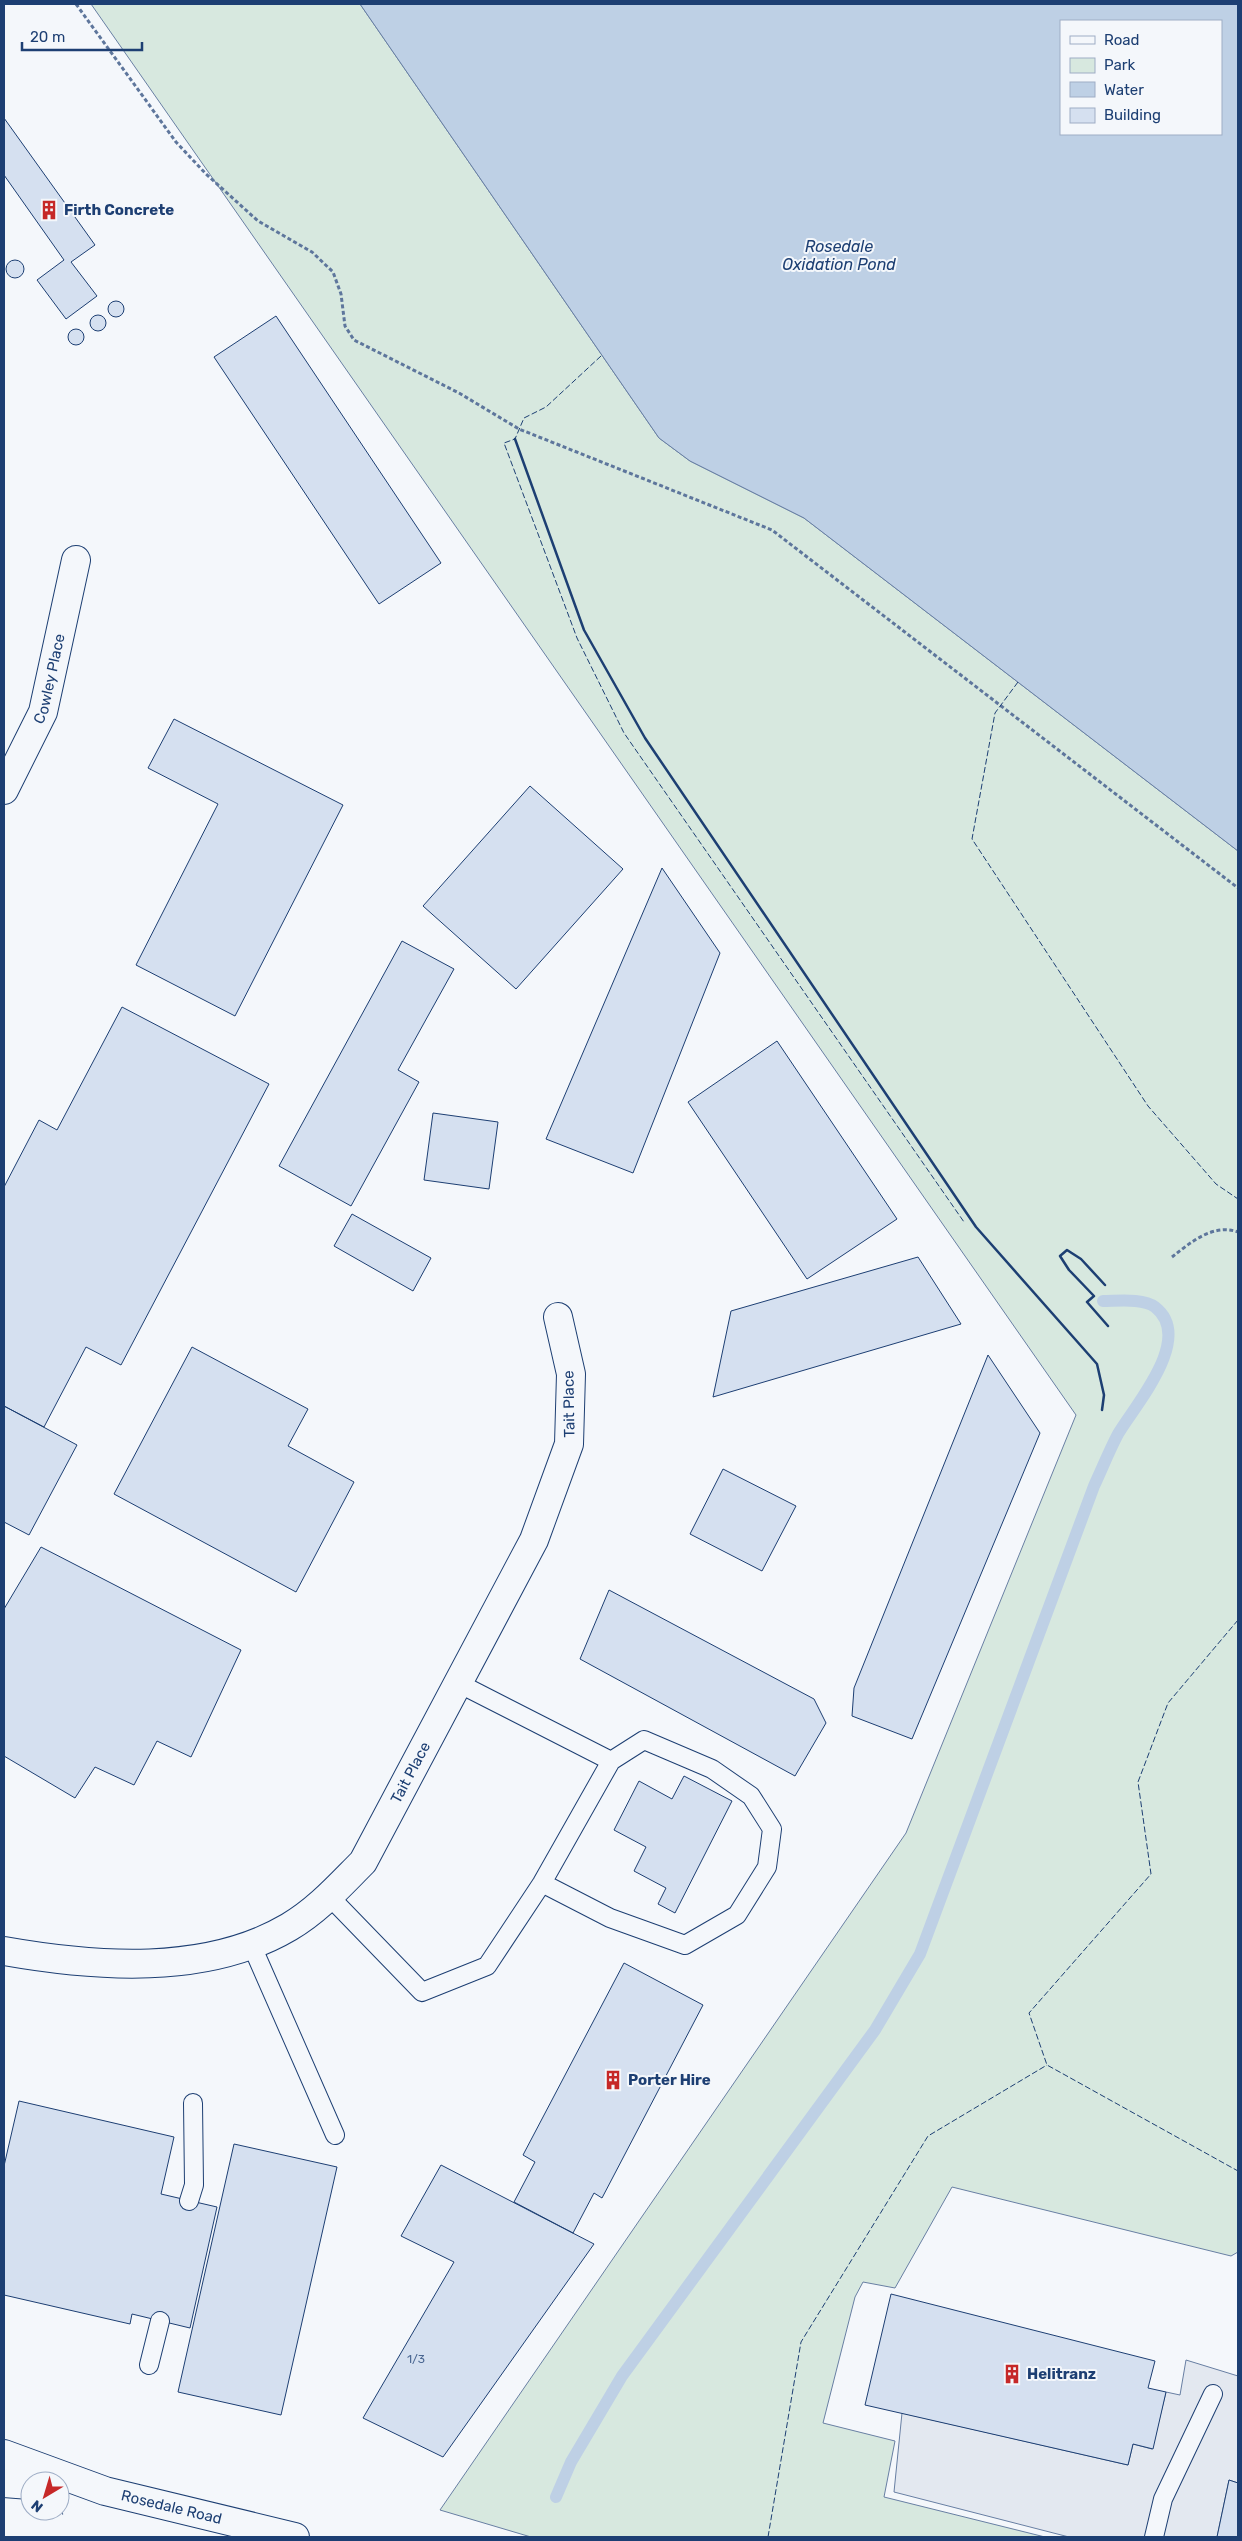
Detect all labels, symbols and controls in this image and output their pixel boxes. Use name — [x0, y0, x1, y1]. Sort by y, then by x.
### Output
scale bar — [22, 20, 142, 52]
legend — [1060, 20, 1222, 135]
text: 20 m — [30, 28, 65, 46]
text: Road — [1104, 31, 1140, 49]
text: Park — [1104, 56, 1135, 74]
text: Water — [1104, 81, 1144, 99]
text: Building — [1104, 106, 1161, 124]
building icon: Firth Concrete — [38, 199, 60, 221]
place label: Firth Concrete — [64, 201, 174, 219]
water label: Rosedale Oxidation Pond — [782, 237, 896, 274]
street label: Cowley Place — [29, 632, 69, 727]
street label: Tait Place — [559, 1370, 579, 1438]
street label: Tait Place — [387, 1739, 434, 1806]
building icon: Porter Hire — [602, 2069, 624, 2091]
place label: Porter Hire — [628, 2071, 711, 2089]
house number: 1/3 — [407, 2352, 425, 2366]
building icon: Helitranz — [1001, 2363, 1023, 2385]
place label: Helitranz — [1027, 2365, 1096, 2383]
north arrow — [20, 2471, 70, 2521]
street label: Rosedale Road — [119, 2486, 224, 2528]
text: N — [28, 2496, 47, 2516]

